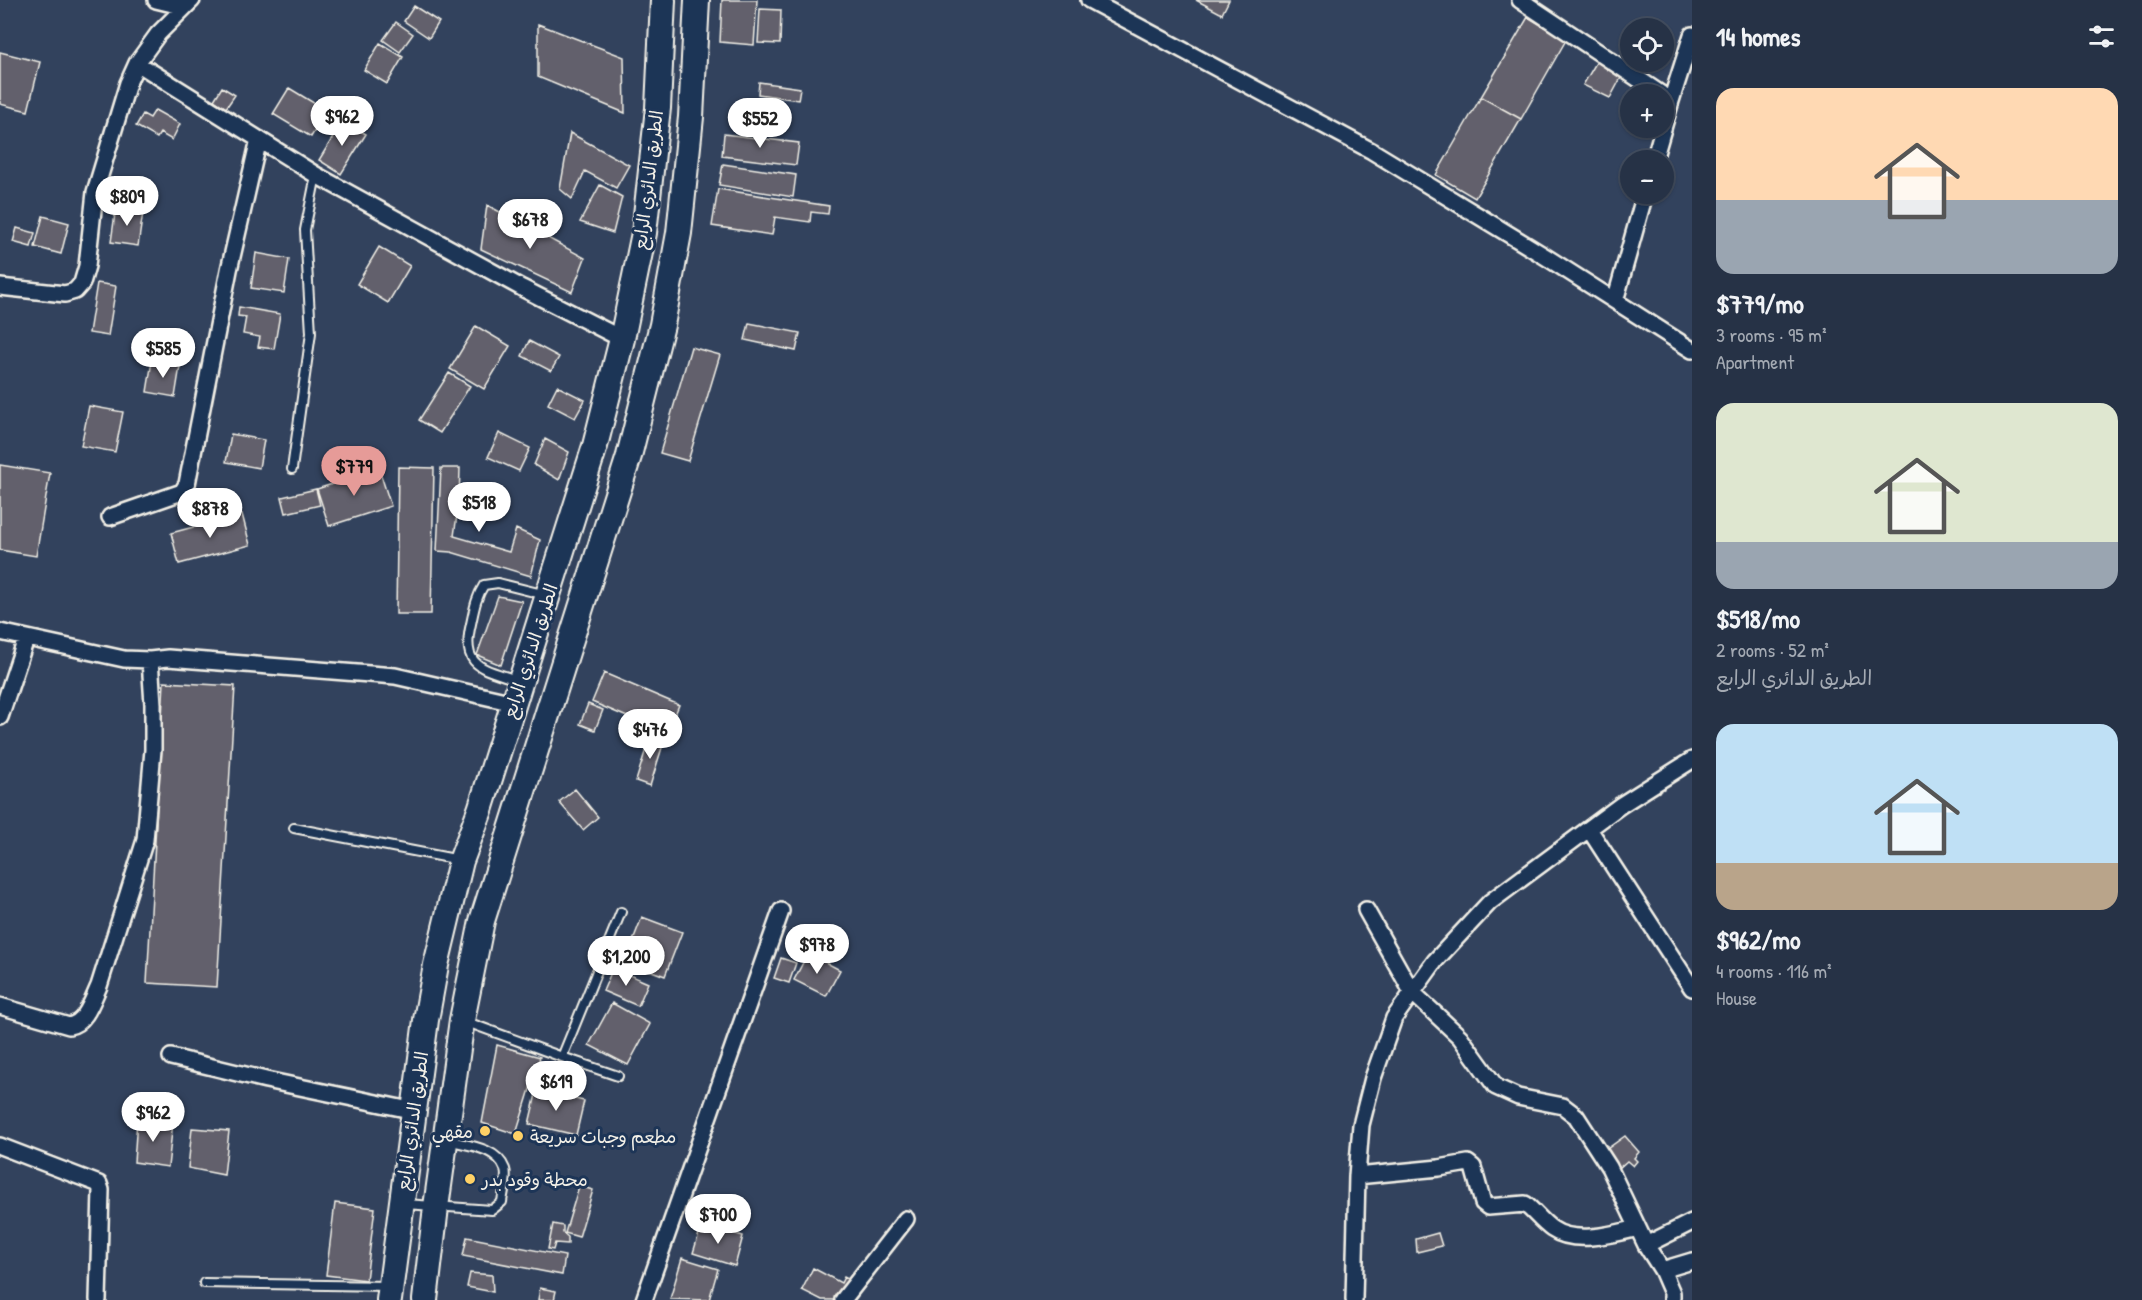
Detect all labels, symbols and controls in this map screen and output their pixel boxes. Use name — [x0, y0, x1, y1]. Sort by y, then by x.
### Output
map controls — [1620, 18, 1674, 204]
button: locate — [1620, 18, 1674, 72]
text: 14 homes — [1716, 19, 1801, 54]
icon: filters — [2085, 20, 2118, 53]
button: + — [1620, 84, 1674, 138]
pin: $962 — [306, 96, 378, 147]
pin: $552 — [724, 98, 796, 149]
text: $962 — [325, 102, 359, 129]
text: $552 — [742, 104, 778, 131]
street label: الطريق الدائري الرابع — [627, 109, 670, 251]
icon: home — [1863, 127, 1971, 235]
button: − — [1620, 150, 1674, 204]
pin: $809 — [91, 176, 163, 227]
text: $809 — [109, 182, 145, 209]
pin: $678 — [494, 199, 566, 250]
text: $678 — [512, 205, 548, 232]
text: $779/mo — [1716, 286, 1804, 321]
text: 3 rooms · 95 m² — [1716, 321, 1826, 348]
pin: $585 — [127, 328, 199, 379]
text: $585 — [145, 334, 181, 361]
text: Apartment — [1716, 348, 1794, 375]
icon: home — [1863, 442, 1971, 550]
pin: $779 — [318, 446, 390, 497]
text: $779 — [335, 452, 373, 479]
pin: $518 — [443, 482, 515, 533]
pin: $878 — [174, 488, 246, 539]
text: $518 — [462, 488, 496, 515]
text: $878 — [191, 494, 229, 521]
street label: الطريق الدائري الرابع — [496, 580, 565, 722]
text: $518/mo — [1716, 601, 1800, 636]
text: 2 rooms · 52 m² — [1716, 636, 1829, 663]
text: الطريق الدائري الرابع — [1716, 664, 1872, 691]
pin: $476 — [614, 709, 686, 760]
text: $476 — [632, 715, 668, 742]
icon: home — [1863, 763, 1971, 871]
text: $962/mo — [1716, 922, 1800, 957]
pin: $978 — [781, 924, 853, 975]
text: $978 — [799, 930, 835, 957]
pin: $1,200 — [577, 936, 675, 987]
text: $1,200 — [602, 942, 650, 969]
text: 4 rooms · 116 m² — [1716, 957, 1832, 984]
text: House — [1716, 984, 1757, 1011]
street label: الطريق الدائري الرابع — [390, 1050, 435, 1192]
pin: $619 — [520, 1061, 592, 1112]
text: $619 — [540, 1067, 572, 1094]
pin: $962 — [117, 1092, 189, 1143]
text: $962 — [136, 1098, 170, 1125]
place label: مقهي — [432, 1119, 473, 1148]
marker: مقهي — [478, 1124, 492, 1138]
place label: مطعم وجبات سريعة — [530, 1124, 676, 1151]
marker: مطعم وجبات سريعة — [511, 1129, 525, 1143]
place label: محطة وقود بدر — [480, 1167, 588, 1192]
marker: محطة وقود بدر — [463, 1172, 477, 1186]
pin: $700 — [682, 1194, 754, 1245]
text: $700 — [699, 1200, 737, 1227]

